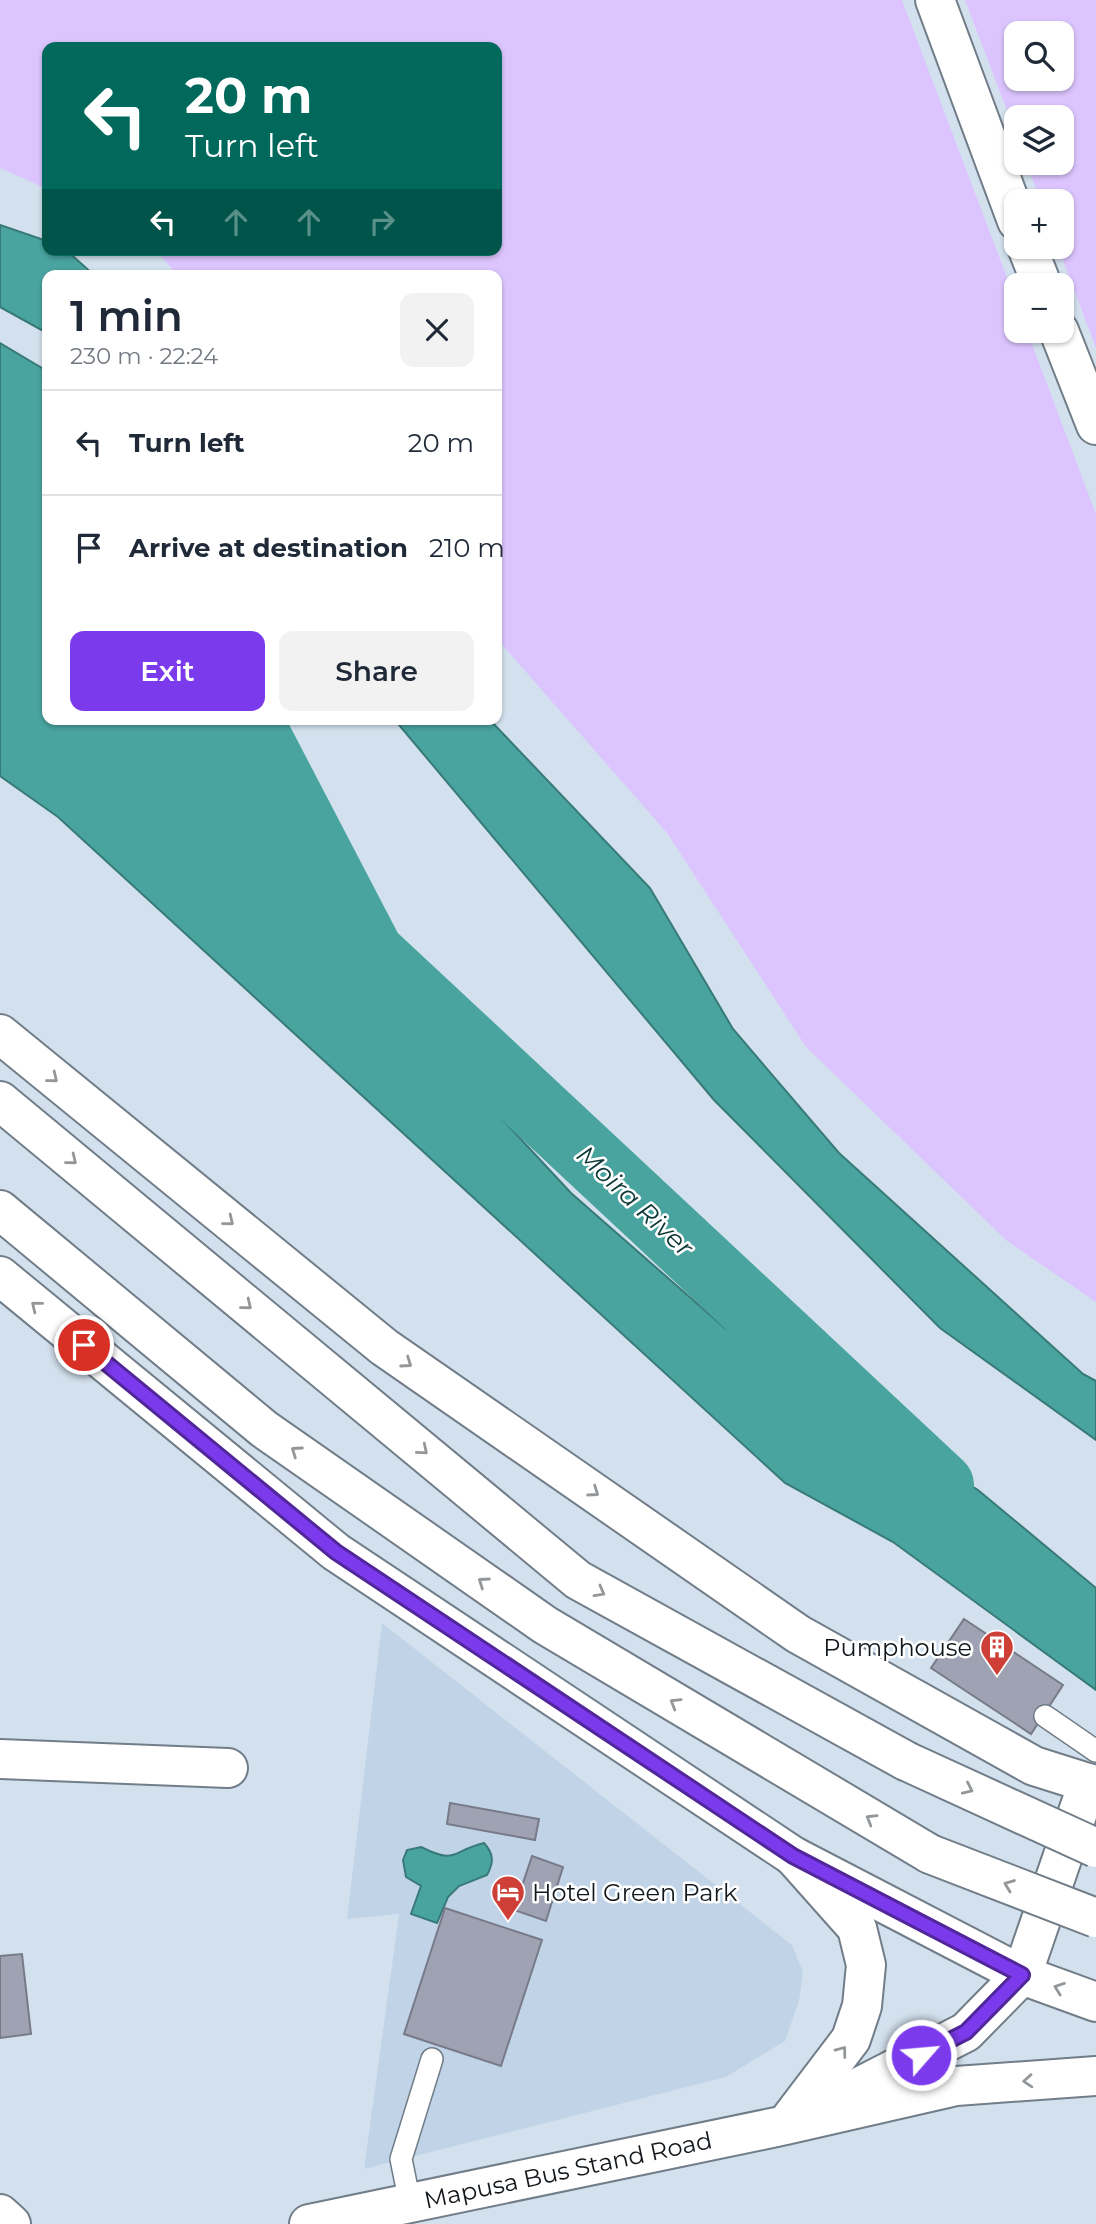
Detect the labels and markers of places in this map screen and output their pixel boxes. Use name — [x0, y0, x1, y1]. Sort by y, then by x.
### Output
pin — [54, 1315, 114, 1375]
building icon: Pumphouse — [978, 1628, 1016, 1677]
place label: Pumphouse — [823, 1633, 972, 1662]
hotel icon: Hotel Green Park — [489, 1873, 527, 1922]
place label: Hotel Green Park — [532, 1878, 738, 1907]

